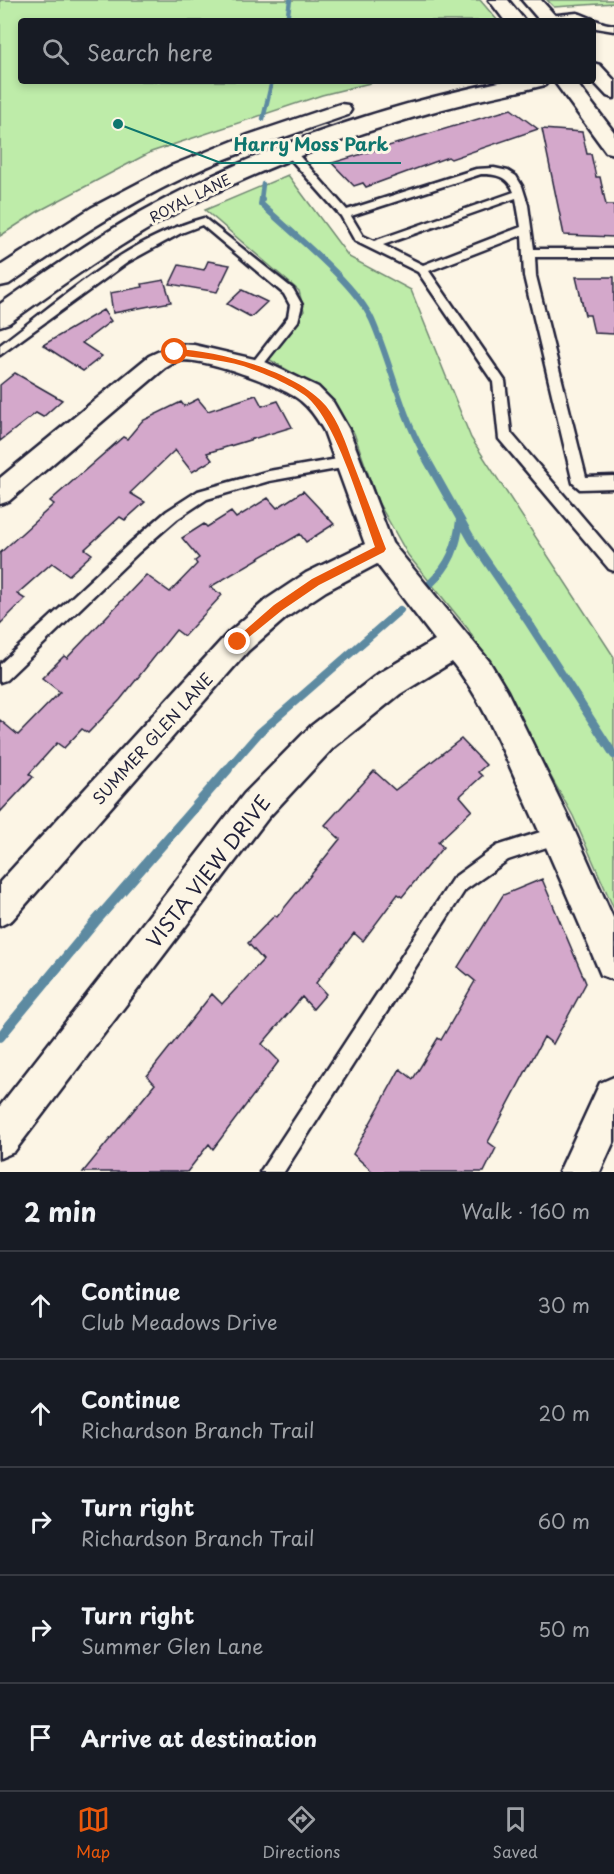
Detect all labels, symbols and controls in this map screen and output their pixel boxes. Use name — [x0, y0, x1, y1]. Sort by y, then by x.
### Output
search box — [18, 18, 596, 84]
icon: search — [39, 35, 72, 68]
text: Search here — [87, 35, 213, 68]
callout: Harry Moss Park — [221, 127, 401, 163]
text: Harry Moss Park — [233, 130, 389, 157]
street label: ROYAL LANE — [146, 169, 234, 227]
route start — [161, 338, 187, 364]
route end — [224, 628, 250, 654]
street label: SUMMER GLEN LANE — [86, 667, 218, 809]
street label: VISTA VIEW DRIVE — [139, 788, 277, 954]
text: 2 min — [24, 1192, 97, 1231]
text: Walk · 160 m — [462, 1196, 590, 1226]
text: Continue — [81, 1274, 180, 1307]
icon: ahead — [24, 1289, 57, 1322]
text: 30 m — [537, 1290, 590, 1320]
text: Club Meadows Drive — [81, 1307, 278, 1337]
text: Continue — [81, 1382, 180, 1415]
icon: ahead — [24, 1397, 57, 1430]
text: 20 m — [538, 1398, 590, 1428]
text: Richardson Branch Trail — [81, 1415, 315, 1445]
text: Turn right — [81, 1490, 194, 1523]
icon: right — [24, 1505, 57, 1538]
text: 60 m — [538, 1506, 590, 1536]
text: Richardson Branch Trail — [81, 1523, 315, 1553]
text: Turn right — [81, 1598, 194, 1631]
icon: right — [24, 1613, 57, 1646]
text: 50 m — [538, 1614, 590, 1644]
text: Summer Glen Lane — [81, 1631, 264, 1661]
icon: arrive — [24, 1721, 57, 1754]
text: Arrive at destination — [81, 1721, 317, 1754]
tab: Map — [76, 1803, 110, 1863]
tab: Directions — [262, 1803, 340, 1863]
tab: Saved — [492, 1803, 538, 1863]

